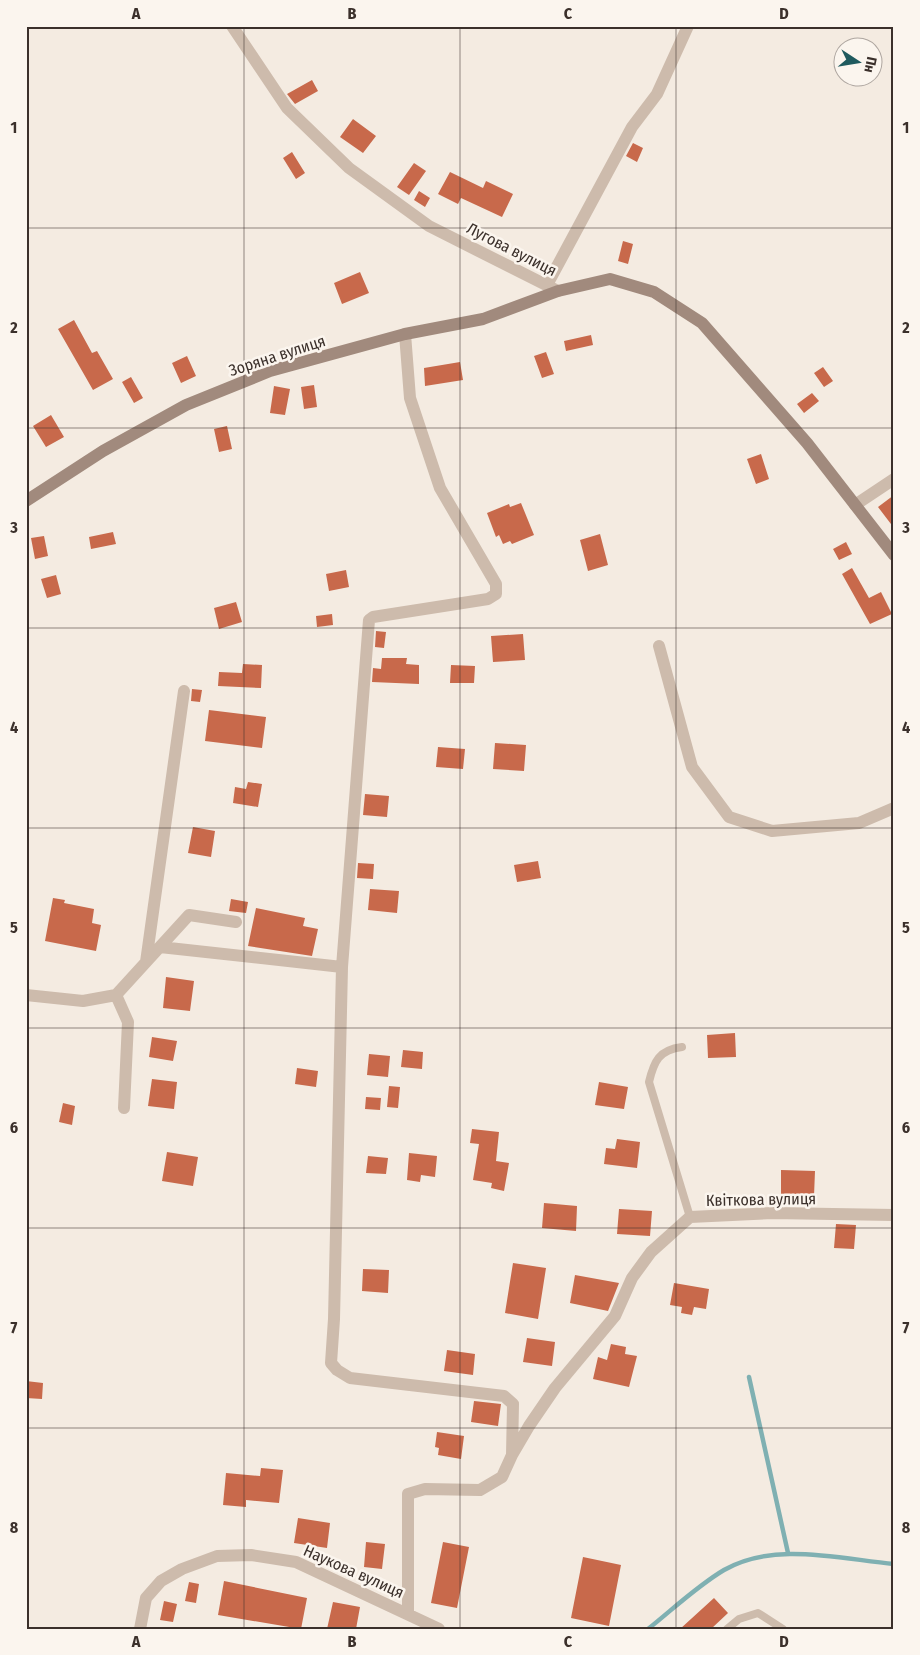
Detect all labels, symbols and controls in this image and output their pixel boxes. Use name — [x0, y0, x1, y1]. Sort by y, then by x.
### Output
text: A — [131, 4, 141, 23]
text: B — [348, 4, 357, 23]
text: C — [564, 4, 573, 23]
text: D — [779, 4, 789, 23]
north arrow — [832, 38, 882, 88]
text: Пн — [860, 55, 880, 74]
text: 1 — [11, 118, 17, 137]
text: 1 — [903, 118, 909, 137]
street label: Лугова вулиця — [464, 219, 560, 280]
text: 2 — [9, 318, 18, 337]
text: 2 — [901, 318, 910, 337]
street label: Зоряна вулиця — [226, 331, 328, 380]
text: 3 — [9, 518, 18, 537]
text: 3 — [901, 518, 910, 537]
text: 4 — [10, 718, 18, 737]
text: 4 — [902, 718, 910, 737]
text: 5 — [10, 918, 18, 937]
text: 5 — [902, 918, 910, 937]
text: 6 — [10, 1118, 18, 1137]
text: 6 — [902, 1118, 910, 1137]
street label: Квіткова вулиця — [706, 1189, 816, 1210]
text: 7 — [11, 1318, 18, 1337]
text: 7 — [903, 1318, 910, 1337]
text: 8 — [10, 1518, 19, 1537]
text: 8 — [902, 1518, 911, 1537]
street label: Наукова вулиця — [301, 1541, 407, 1602]
text: A — [131, 1632, 141, 1651]
text: B — [348, 1632, 357, 1651]
text: C — [564, 1632, 573, 1651]
text: D — [779, 1632, 789, 1651]

